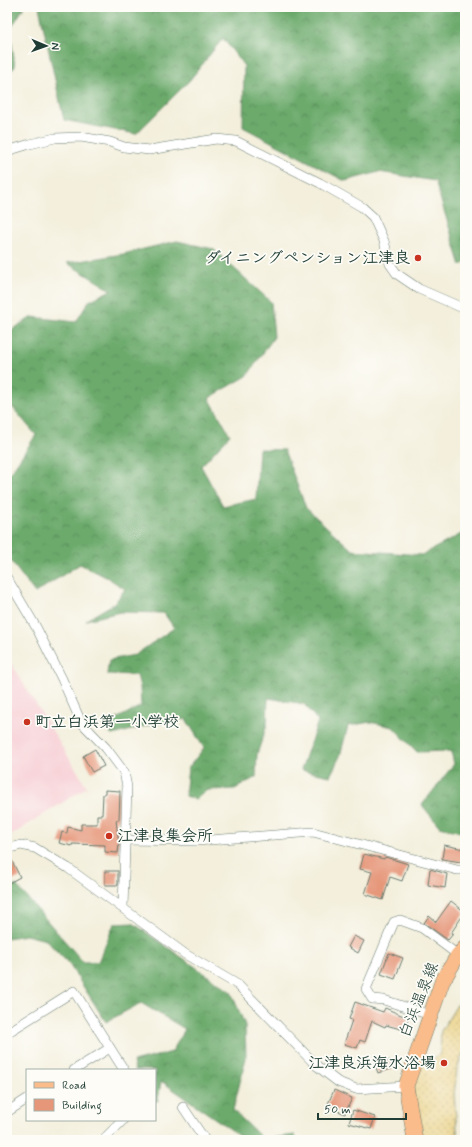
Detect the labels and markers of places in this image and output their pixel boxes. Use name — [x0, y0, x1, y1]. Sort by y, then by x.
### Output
place label: ダイニングペンション江津良 — [205, 248, 410, 269]
marker: ダイニングペンション江津良 — [413, 253, 423, 263]
place label: 町立白浜第一小学校 — [35, 712, 179, 733]
marker: 町立白浜第一小学校 — [22, 717, 32, 727]
place label: 江津良集会所 — [117, 826, 213, 847]
marker: 江津良集会所 — [104, 831, 114, 841]
place label: 江津良浜海水浴場 — [308, 1053, 436, 1074]
marker: 江津良浜海水浴場 — [439, 1058, 449, 1068]

